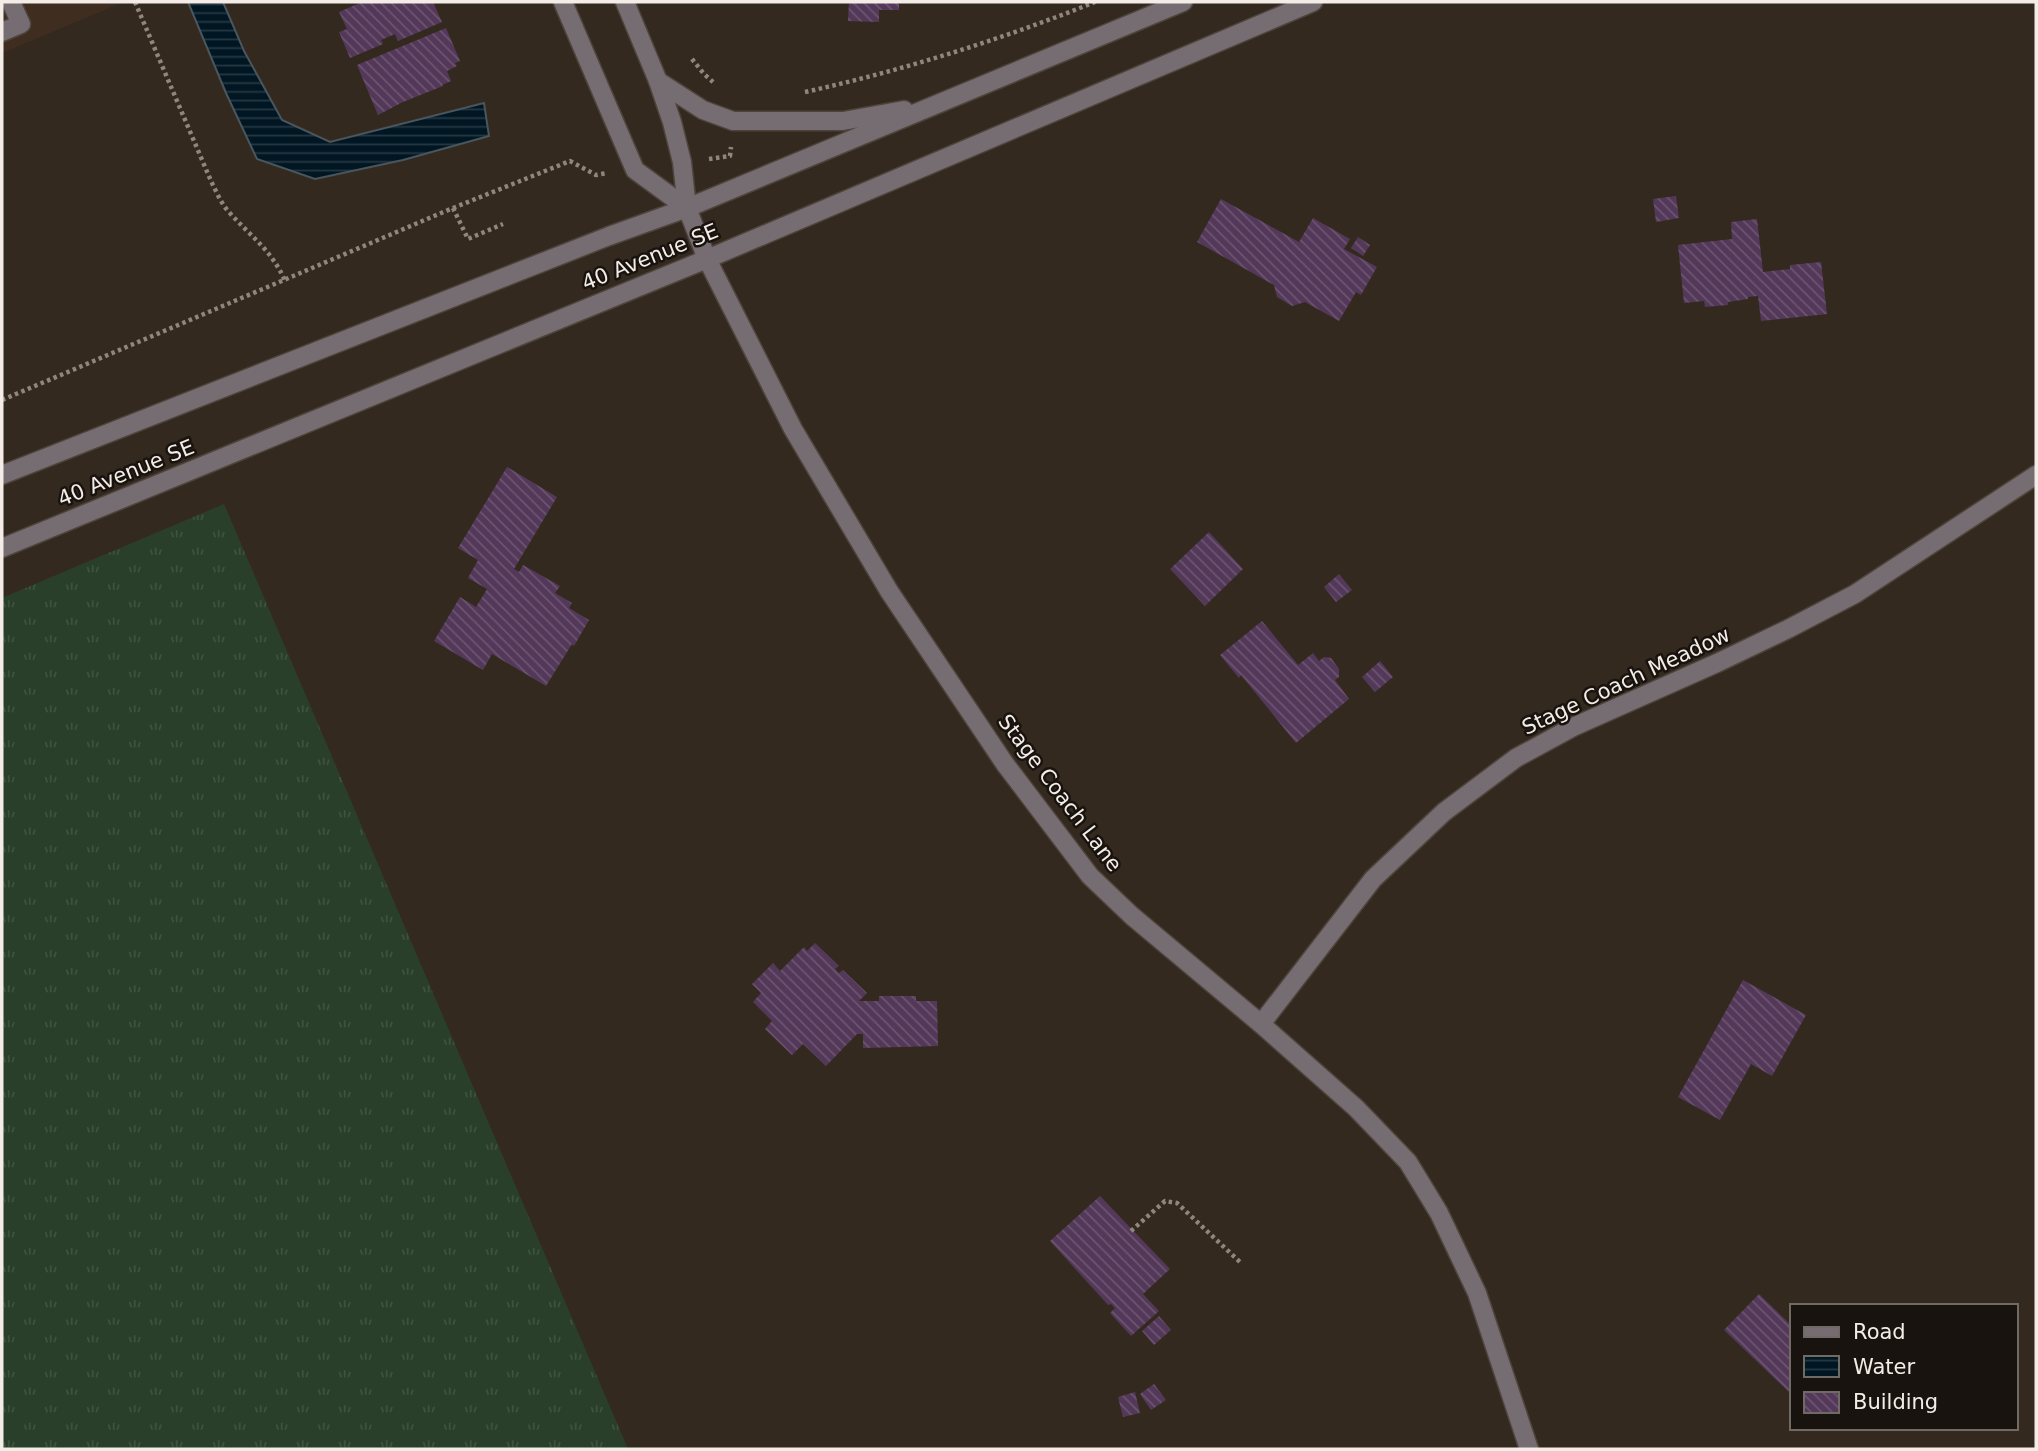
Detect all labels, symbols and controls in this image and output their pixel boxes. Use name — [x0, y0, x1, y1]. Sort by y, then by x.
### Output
street label: 40 Avenue SE — [578, 219, 722, 295]
street label: 40 Avenue SE — [54, 435, 198, 511]
street label: Stage Coach Meadow — [1518, 622, 1734, 740]
street label: Stage Coach Lane — [993, 710, 1127, 876]
legend — [1790, 1304, 2017, 1430]
text: Road — [1853, 1320, 1906, 1344]
text: Water — [1853, 1355, 1915, 1379]
text: Building — [1853, 1390, 1938, 1414]

